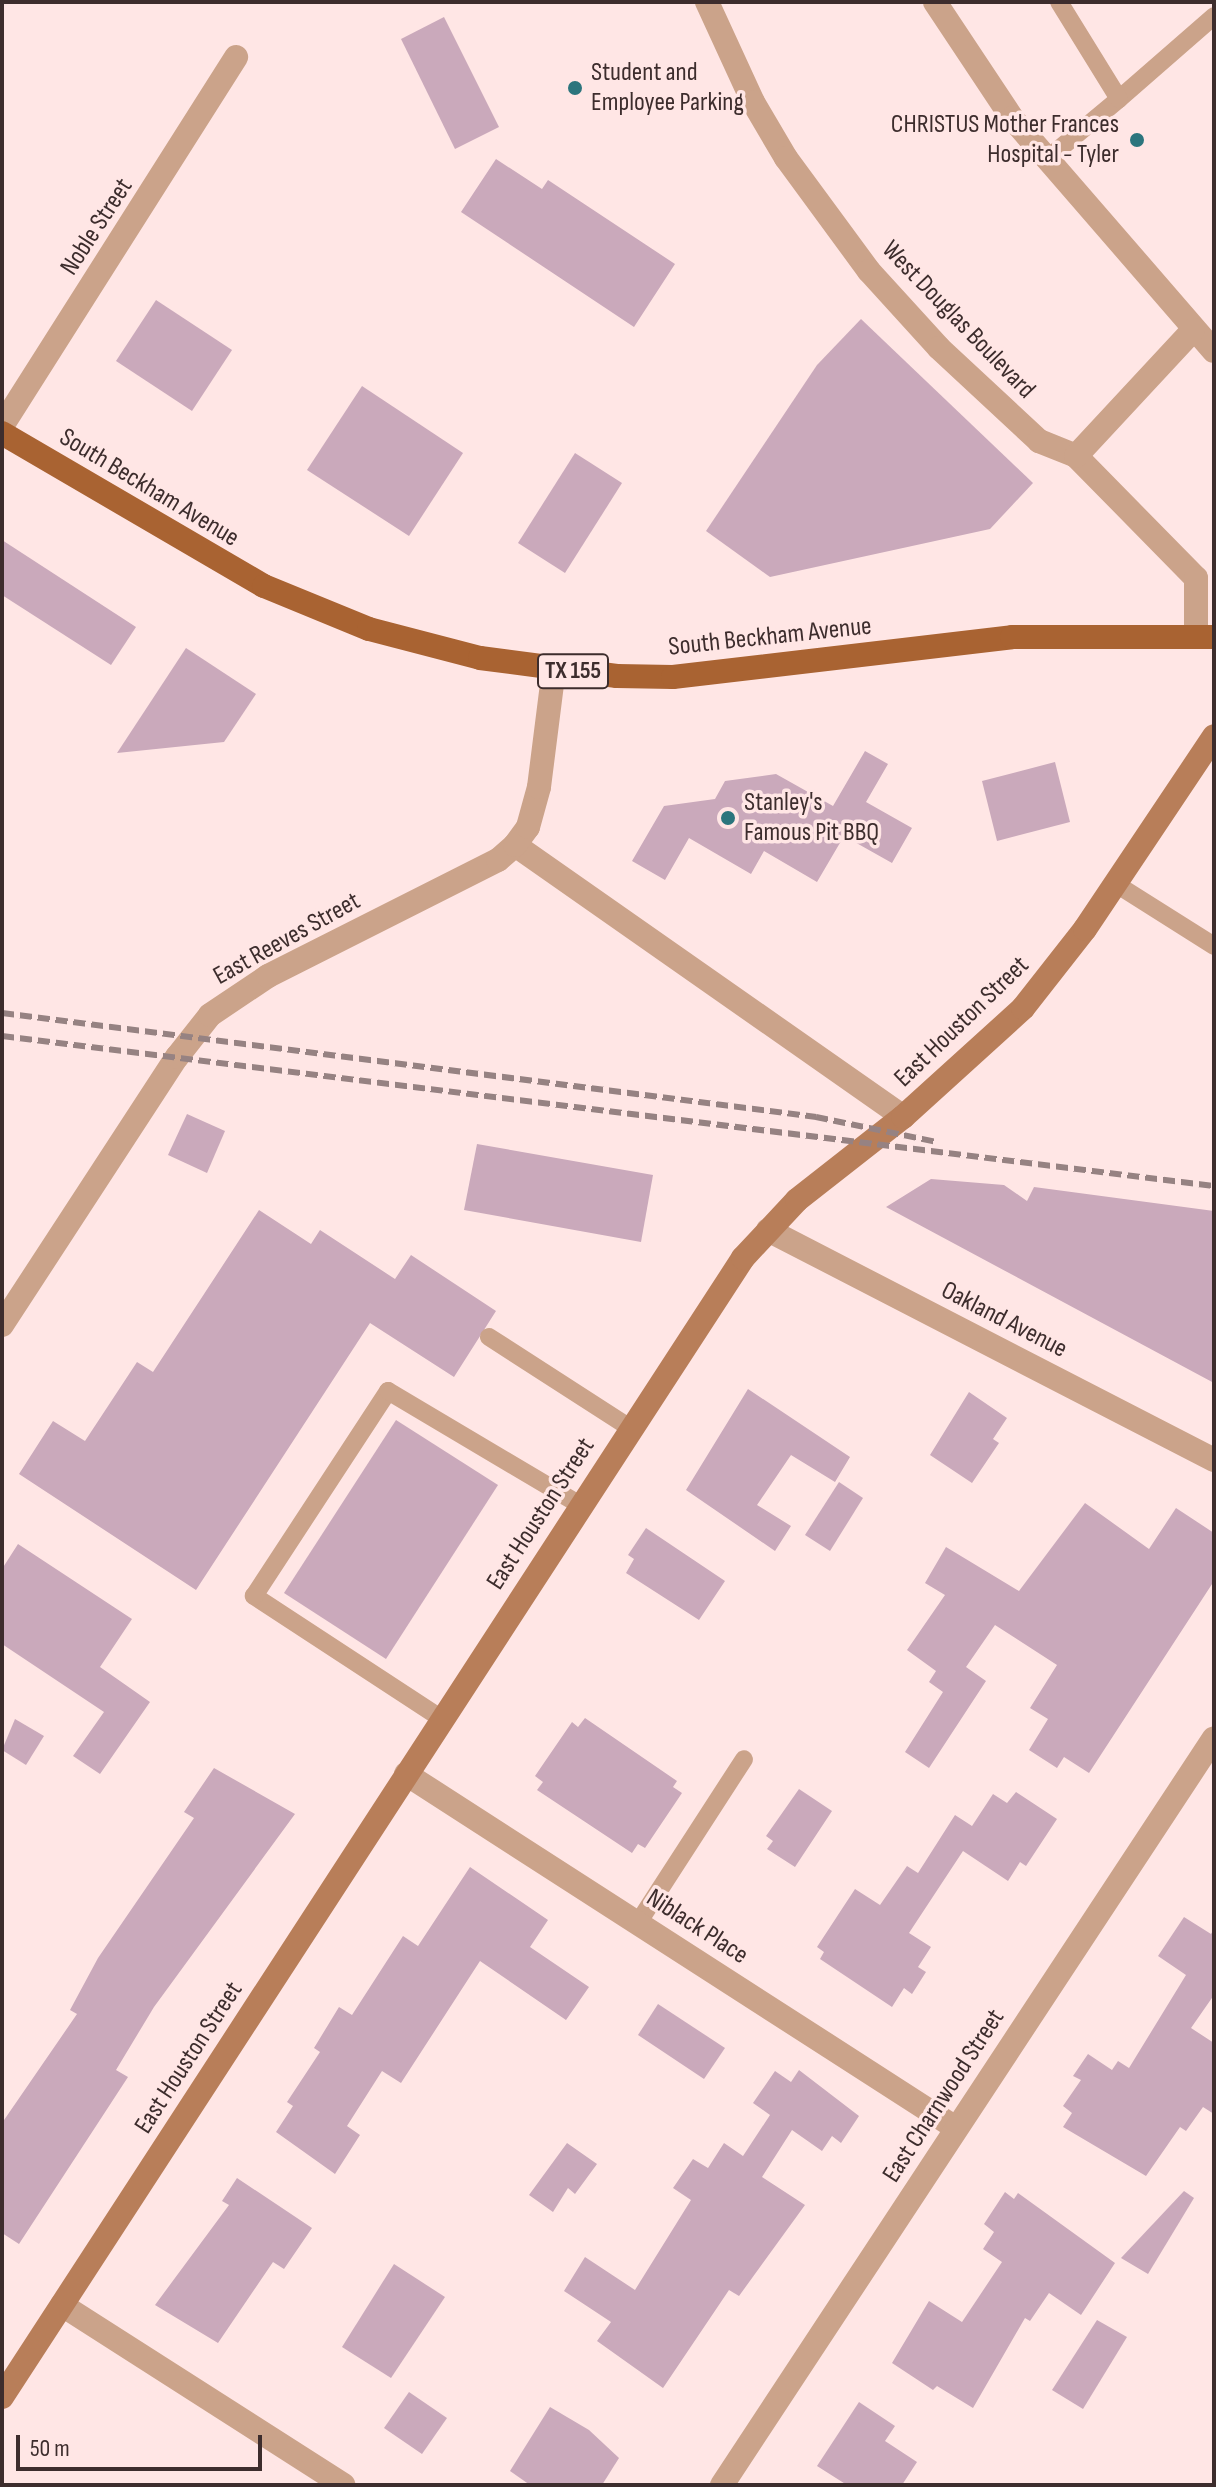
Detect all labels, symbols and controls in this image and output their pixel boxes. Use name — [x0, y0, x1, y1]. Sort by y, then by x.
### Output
place label: Student and Employee Parking — [591, 57, 744, 118]
marker: Student and Employee Parking — [566, 79, 584, 97]
place label: CHRISTUS Mother Frances Hospital - Tyler — [891, 109, 1119, 170]
marker: CHRISTUS Mother Frances Hospital - Tyler — [1126, 129, 1148, 151]
street label: Noble Street — [54, 173, 140, 281]
street label: West Douglas Boulevard — [875, 235, 1041, 405]
street label: South Beckham Avenue — [54, 422, 244, 554]
street label: South Beckham Avenue — [667, 611, 873, 663]
road number: TX 155 — [537, 651, 609, 691]
place label: Stanley's Famous Pit BBQ — [744, 787, 879, 848]
marker: Stanley's Famous Pit BBQ — [719, 809, 737, 827]
street label: East Reeves Street — [208, 886, 366, 992]
street label: East Houston Street — [888, 950, 1036, 1094]
street label: Oakland Avenue — [936, 1275, 1072, 1365]
street label: East Houston Street — [480, 1432, 602, 1596]
street label: Niblack Place — [640, 1883, 754, 1971]
street label: East Houston Street — [128, 1976, 250, 2140]
street label: East Charnwood Street — [876, 2004, 1012, 2188]
scale bar — [20, 2419, 266, 2469]
text: 50 m — [30, 2434, 70, 2463]

